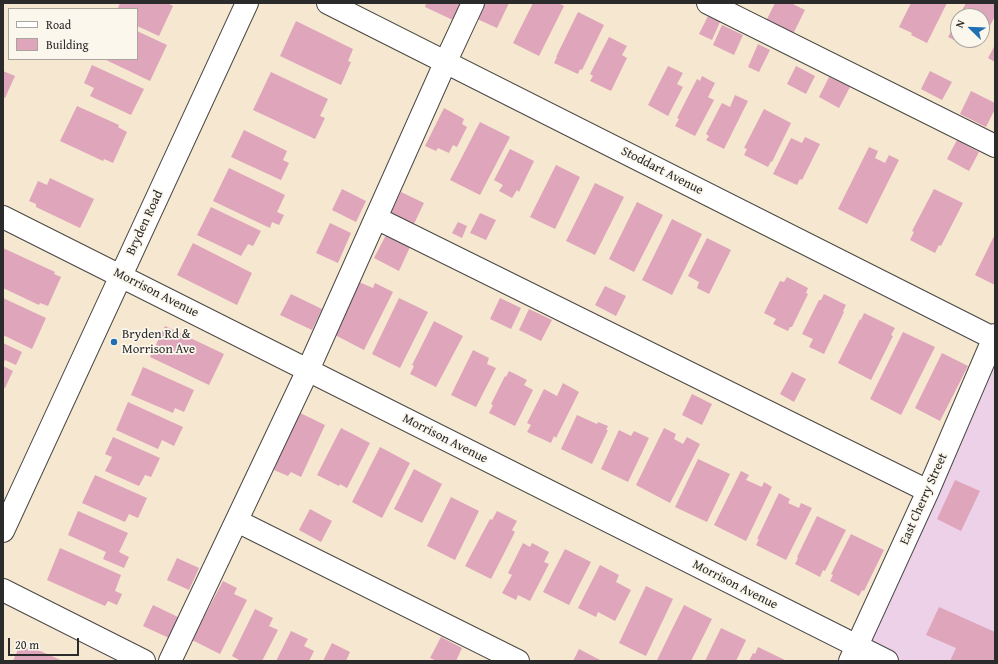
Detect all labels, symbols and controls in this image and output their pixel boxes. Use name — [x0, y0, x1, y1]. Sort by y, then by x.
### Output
legend — [8, 8, 138, 60]
north arrow — [950, 8, 990, 48]
text: Road — [46, 16, 71, 33]
text: N — [951, 17, 969, 30]
text: Building — [46, 36, 89, 53]
street label: Stoddart Avenue — [618, 144, 706, 198]
street label: Bryden Road — [123, 188, 167, 258]
street label: Morrison Avenue — [111, 265, 201, 321]
place label: Bryden Rd & Morrison Ave — [122, 327, 195, 358]
marker: Bryden Rd & Morrison Ave — [109, 337, 119, 347]
street label: Morrison Avenue — [400, 411, 490, 467]
street label: East Cherry Street — [897, 451, 951, 547]
street label: Morrison Avenue — [690, 557, 780, 613]
scale bar — [10, 630, 81, 656]
text: 20 m — [15, 636, 39, 653]

